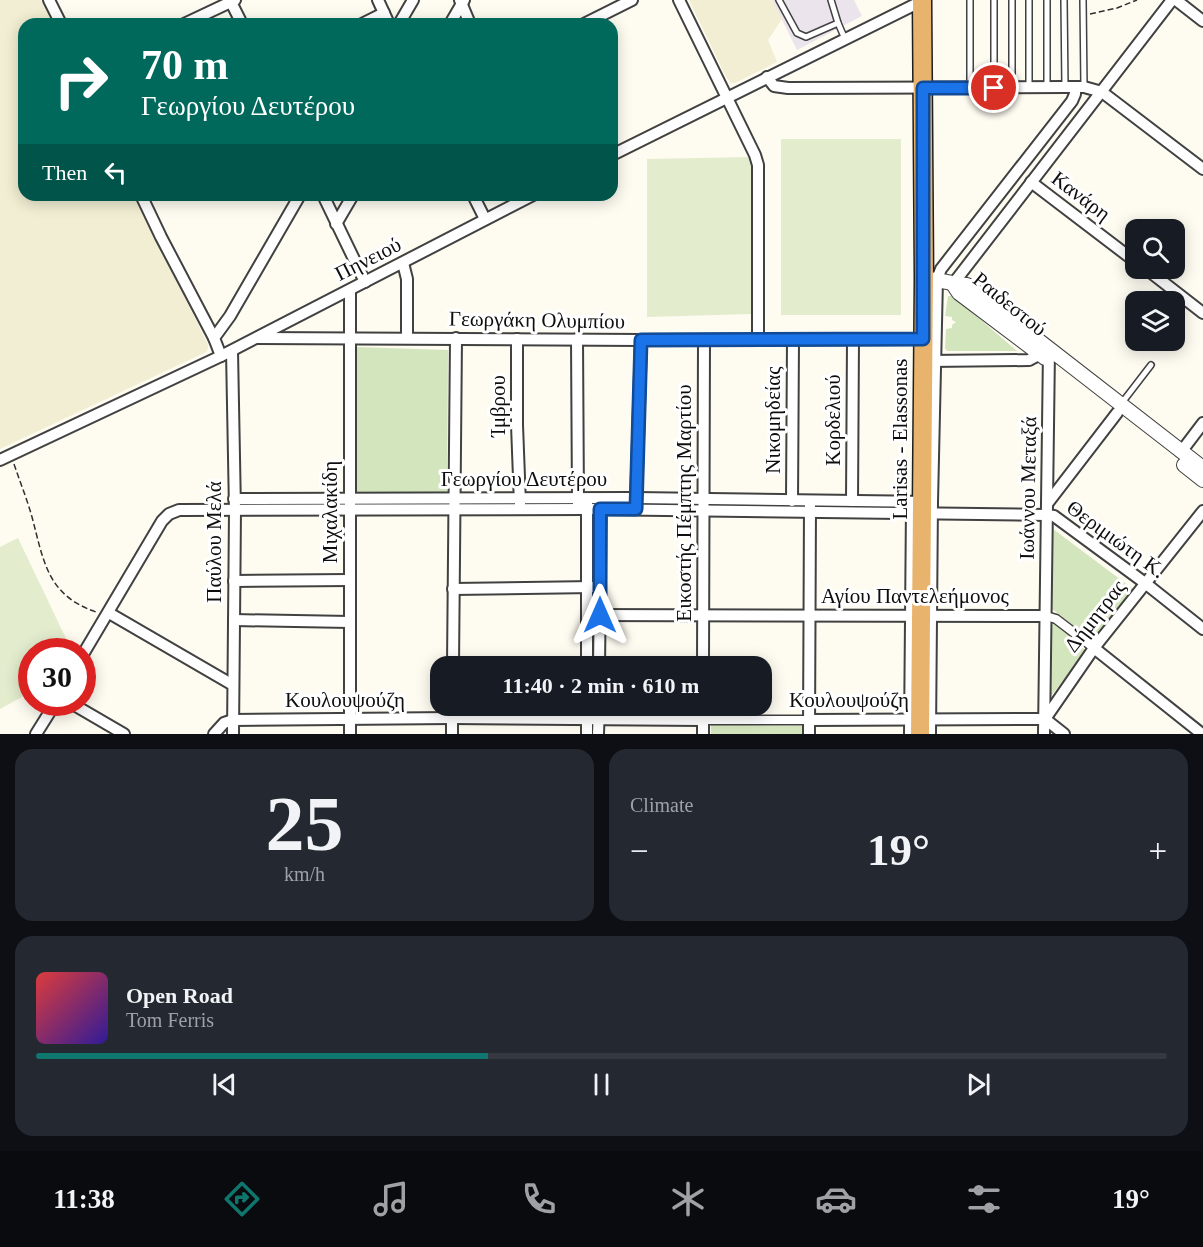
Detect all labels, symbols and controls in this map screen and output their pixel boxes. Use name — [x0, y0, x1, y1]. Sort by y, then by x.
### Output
icon: right — [42, 42, 120, 120]
text: 70 m — [141, 42, 229, 88]
pin — [968, 62, 1019, 113]
icon: arrive — [977, 71, 1010, 104]
text: Γεωργίου Δευτέρου — [141, 91, 355, 121]
icon: left — [99, 156, 132, 189]
text: Then — [42, 160, 87, 185]
street label: Κανάρη — [1047, 166, 1115, 226]
map controls — [1125, 219, 1185, 351]
button: search — [1125, 219, 1185, 279]
street label: Πηνειού — [331, 232, 405, 286]
street label: Ραιδεστού — [968, 267, 1052, 341]
button: layers — [1125, 291, 1185, 351]
street label: Γεωργάκη Ολυμπίου — [449, 306, 625, 334]
street label: Larisas - Elassonas — [888, 359, 912, 519]
street label: Νικομηδείας — [761, 366, 785, 474]
street label: Κορδελιού — [821, 374, 845, 466]
street label: Ίμβρου — [486, 375, 510, 438]
street label: Εικοστής Πέμπτης Μαρτίου — [672, 384, 696, 622]
street label: Ιωάννου Μεταξά — [1015, 416, 1041, 560]
street label: Μιχαλακίδη — [318, 461, 342, 563]
street label: Γεωργίου Δευτέρου — [441, 467, 607, 491]
street label: Παύλου Μελά — [202, 481, 226, 603]
street label: Θεριμιώτη Κ. — [1062, 495, 1170, 583]
street label: Δήμητρας — [1059, 575, 1131, 657]
position arrow — [568, 583, 632, 647]
street label: Αγίου Παντελεήμονος — [821, 584, 1010, 608]
speed limit sign: 30 — [18, 638, 96, 716]
text: 11:40 · 2 min · 610 m — [503, 673, 699, 698]
street label: Κουλουψούζη — [285, 688, 405, 712]
street label: Κουλουψούζη — [789, 688, 909, 712]
text: 25 — [266, 780, 344, 867]
text: Climate — [630, 794, 693, 816]
text: 19° — [867, 825, 930, 875]
text: − — [630, 833, 649, 869]
text: + — [1148, 833, 1167, 869]
text: km/h — [284, 863, 325, 885]
text: Open Road — [126, 983, 233, 1008]
text: Tom Ferris — [126, 1009, 214, 1031]
icon: previous — [208, 1068, 241, 1101]
icon: pause — [585, 1068, 618, 1101]
icon: next — [962, 1068, 995, 1101]
icon: directions — [221, 1178, 263, 1220]
icon: music — [370, 1178, 412, 1220]
icon: phone — [518, 1178, 560, 1220]
icon: climate — [667, 1178, 709, 1220]
icon: car — [815, 1178, 857, 1220]
icon: filters — [963, 1178, 1005, 1220]
text: 11:38 — [53, 1184, 115, 1214]
text: 19° — [1112, 1184, 1150, 1214]

